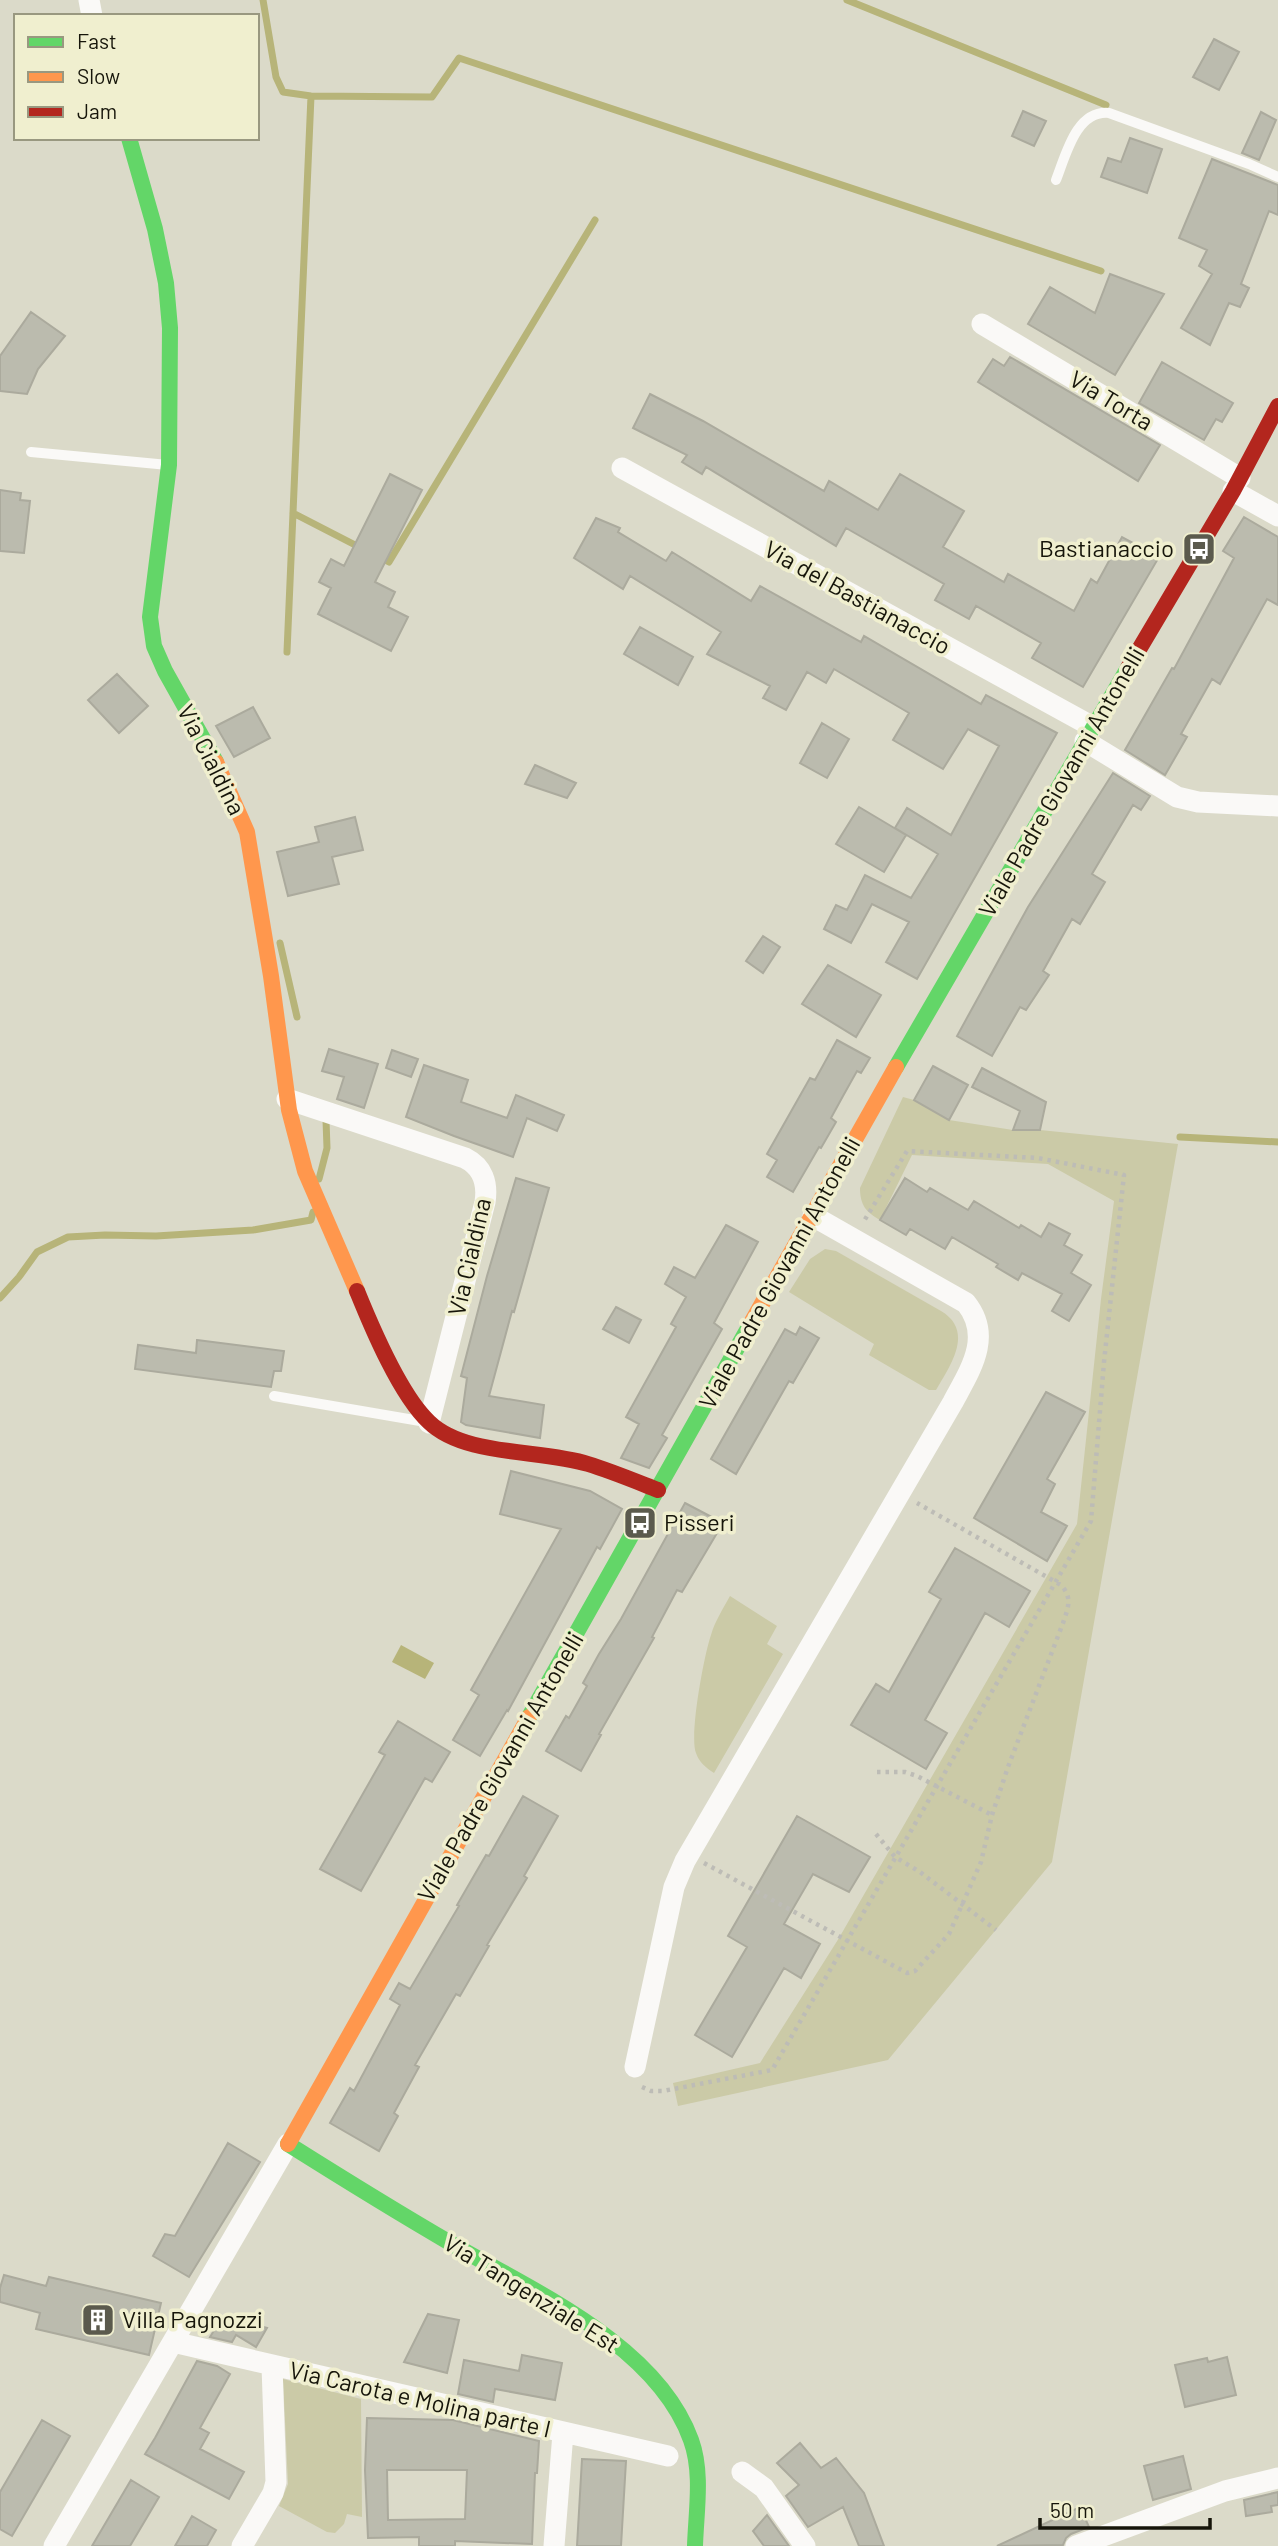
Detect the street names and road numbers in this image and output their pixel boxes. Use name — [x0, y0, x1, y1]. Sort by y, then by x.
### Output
street label: Via Torta — [1065, 363, 1159, 436]
street label: Via del Bastianaccio — [759, 533, 956, 660]
street label: Viale Padre Giovanni Antonelli — [971, 641, 1150, 921]
street label: Via Cialdina — [172, 699, 253, 819]
street label: Viale Padre Giovanni Antonelli — [692, 1131, 866, 1413]
street label: Via Cialdina — [441, 1195, 496, 1318]
street label: Viale Padre Giovanni Antonelli — [410, 1626, 589, 1906]
street label: Via Tangenziale Est — [439, 2227, 625, 2358]
street label: Via Carota e Molina parte I — [287, 2354, 554, 2443]

